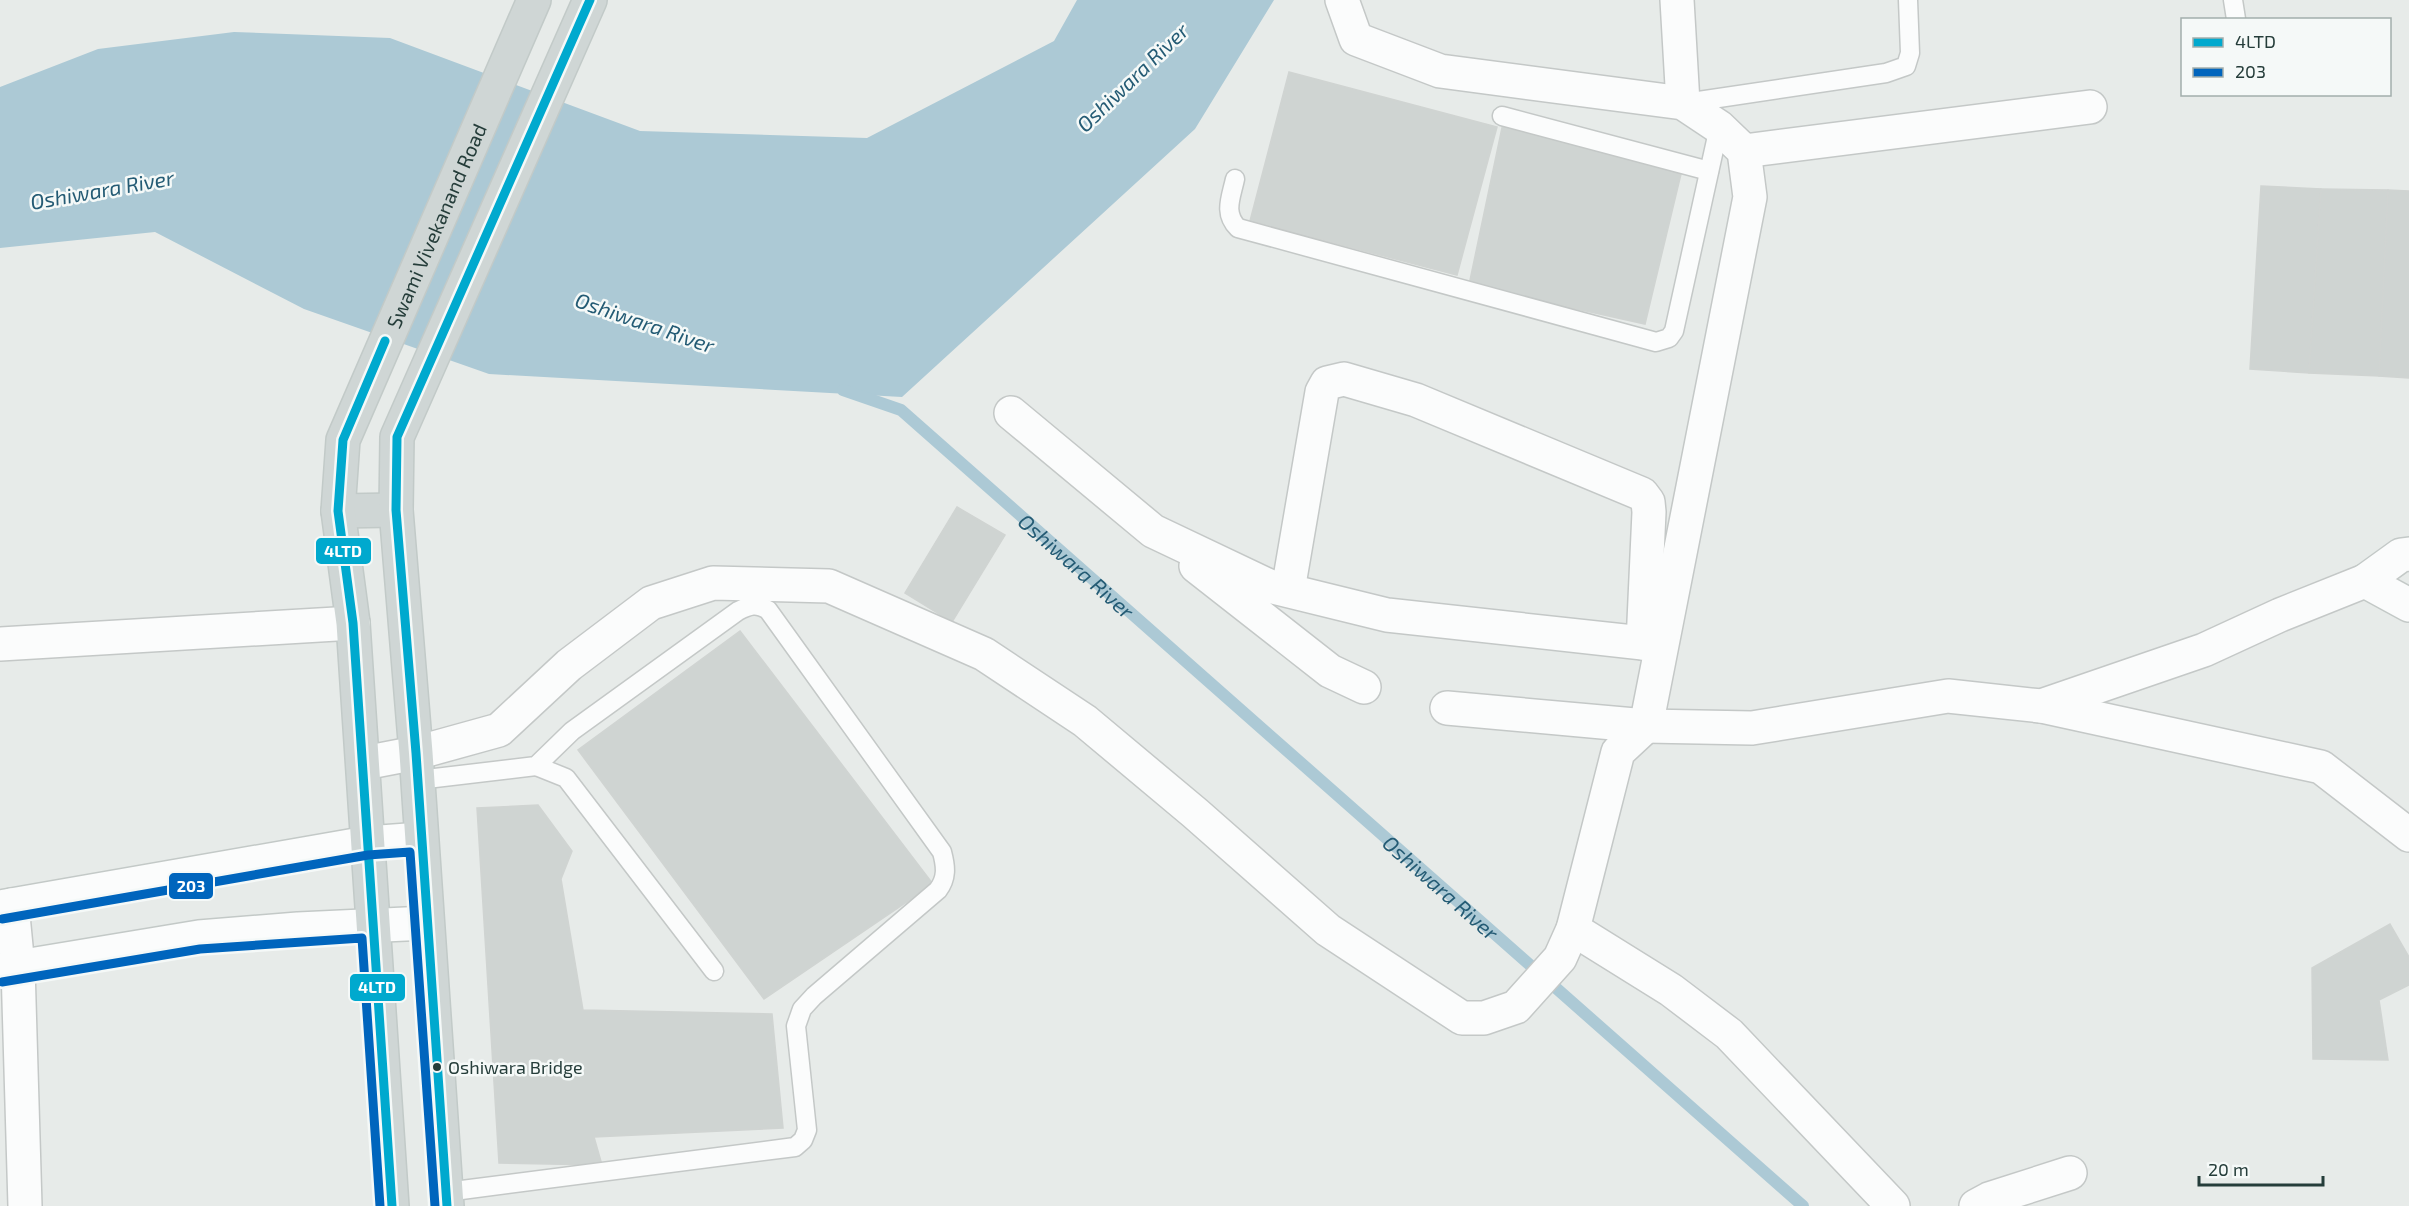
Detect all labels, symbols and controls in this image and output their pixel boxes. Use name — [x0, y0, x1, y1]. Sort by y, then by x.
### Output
water label: Oshiwara River — [1071, 17, 1194, 137]
legend — [2181, 18, 2391, 96]
text: 4LTD — [2235, 30, 2276, 52]
text: 203 — [2235, 60, 2266, 82]
street label: Swami Vivekanand Road — [381, 120, 491, 332]
water label: Oshiwara River — [28, 164, 176, 214]
water label: Oshiwara River — [572, 286, 719, 358]
water label: Oshiwara River — [1014, 508, 1140, 623]
line badge: 4LTD — [315, 537, 372, 565]
text: 4LTD — [324, 541, 362, 560]
water label: Oshiwara River — [1378, 829, 1505, 945]
line badge: 203 — [168, 872, 214, 900]
text: 203 — [177, 876, 205, 895]
line badge: 4LTD — [349, 973, 406, 1002]
text: 4LTD — [358, 977, 396, 996]
place label: Oshiwara Bridge — [448, 1056, 583, 1078]
marker: Oshiwara Bridge — [431, 1061, 443, 1073]
scale bar — [2199, 1149, 2324, 1187]
text: 20 m — [2208, 1158, 2249, 1180]

